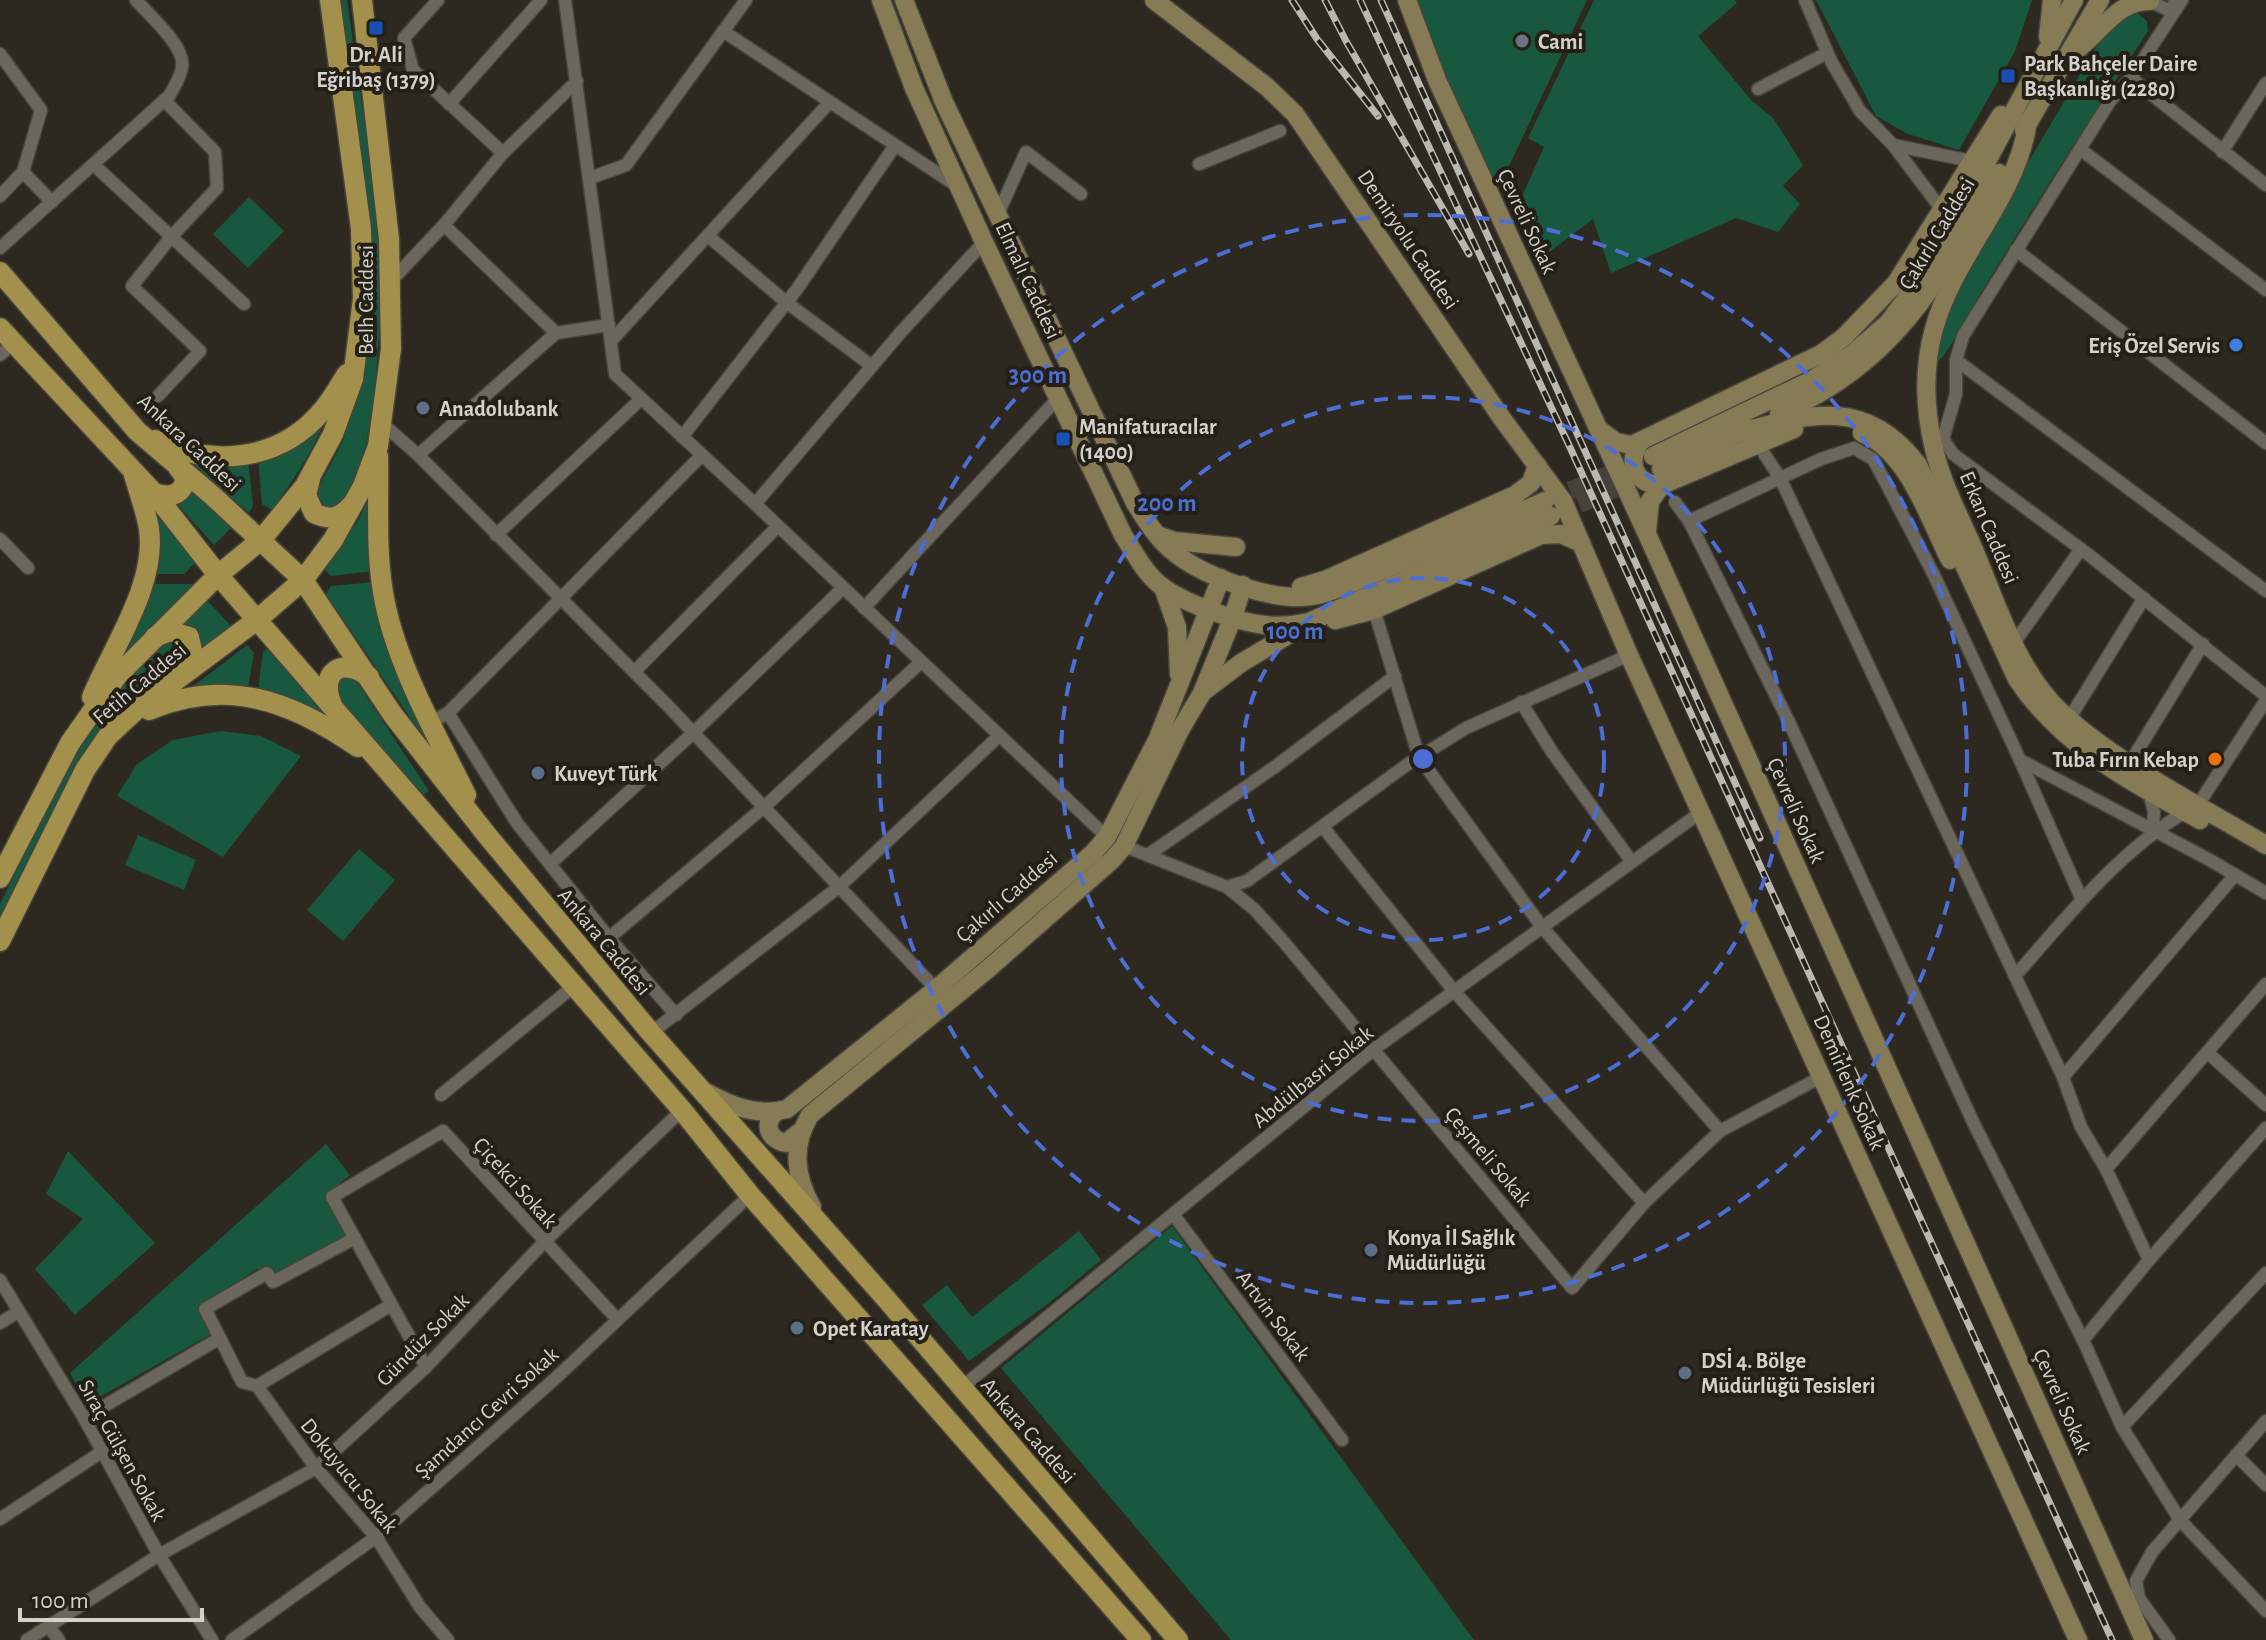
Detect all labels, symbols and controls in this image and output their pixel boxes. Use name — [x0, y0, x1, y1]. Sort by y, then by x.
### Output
marker: Dr. Ali Eğribaş (1379) — [367, 19, 385, 37]
place label: Cami — [1538, 31, 1583, 53]
marker: Cami — [1513, 32, 1531, 50]
place label: Dr. Ali Eğribaş (1379) — [316, 44, 436, 91]
place label: Park Bahçeler Dai̇re Başkanlığı (2280) — [2024, 53, 2197, 100]
marker: Park Bahçeler Dai̇re Başkanlığı (2280) — [1999, 67, 2017, 85]
street label: Demiryolu Caddesi — [1354, 166, 1463, 313]
street label: Çevreli Sokak — [1493, 166, 1561, 277]
street label: Çakırlı Caddesi — [1895, 174, 1979, 293]
street label: Elmalı Caddesi — [991, 219, 1065, 342]
street label: Belh Caddesi — [355, 245, 377, 355]
place label: Eriş Özel Servis — [2088, 333, 2220, 357]
marker: Eriş Özel Servis — [2227, 336, 2245, 354]
text: 300 m — [1009, 364, 1067, 388]
street label: Ankara Caddesi — [134, 390, 245, 496]
place label: Anadolubank — [439, 398, 559, 420]
marker: Anadolubank — [414, 399, 432, 417]
place label: Manifaturacılar (1400) — [1079, 416, 1217, 463]
marker: Manifaturacılar (1400) — [1054, 430, 1072, 448]
street label: Erkan Caddesi — [1956, 468, 2023, 587]
text: 200 m — [1137, 492, 1197, 516]
text: 100 m — [1267, 620, 1323, 644]
street label: Fetih Caddesi — [89, 639, 190, 729]
centre of rings — [1409, 745, 1437, 773]
place label: Tuba Fırın Kebap — [2052, 749, 2199, 771]
marker: Tuba Fırın Kebap — [2206, 750, 2224, 768]
street label: Çevreli Sokak — [1763, 754, 1829, 866]
place label: Kuveyt Türk — [554, 763, 658, 786]
marker: Kuveyt Türk — [529, 764, 547, 782]
street label: Çakırlı Caddesi — [952, 847, 1062, 947]
street label: Ankara Caddesi — [553, 884, 655, 999]
street label: Demirlenk Sokak — [1809, 1011, 1889, 1153]
street label: Abdülbasri Sokak — [1248, 1022, 1377, 1132]
street label: Çeşmeli Sokak — [1441, 1103, 1536, 1210]
street label: Çiçekci Sokak — [469, 1133, 561, 1232]
place label: Konya İl Sağlık Müdürlüğü — [1387, 1224, 1516, 1274]
marker: Konya İl Sağlık Müdürlüğü — [1362, 1241, 1380, 1259]
street label: Artvin Sokak — [1232, 1266, 1314, 1365]
street label: Gündüz Sokak — [372, 1289, 473, 1390]
place label: Opet Karatay — [813, 1318, 929, 1341]
marker: Opet Karatay — [788, 1319, 806, 1337]
street label: Şamdancı Cevri Sokak — [411, 1343, 563, 1483]
street label: Çevreli Sokak — [2029, 1345, 2095, 1457]
place label: DSİ 4. Bölge Müdürlüğü Tesisleri — [1701, 1347, 1875, 1397]
marker: DSİ 4. Bölge Müdürlüğü Tesisleri — [1676, 1364, 1694, 1382]
street label: Ankara Caddesi — [977, 1374, 1080, 1488]
street label: Sıraç Gülşen Sokak — [74, 1376, 170, 1525]
street label: Dokuyucu Sokak — [296, 1414, 402, 1537]
scale bar — [20, 1572, 202, 1622]
text: 100 m — [32, 1589, 89, 1613]

